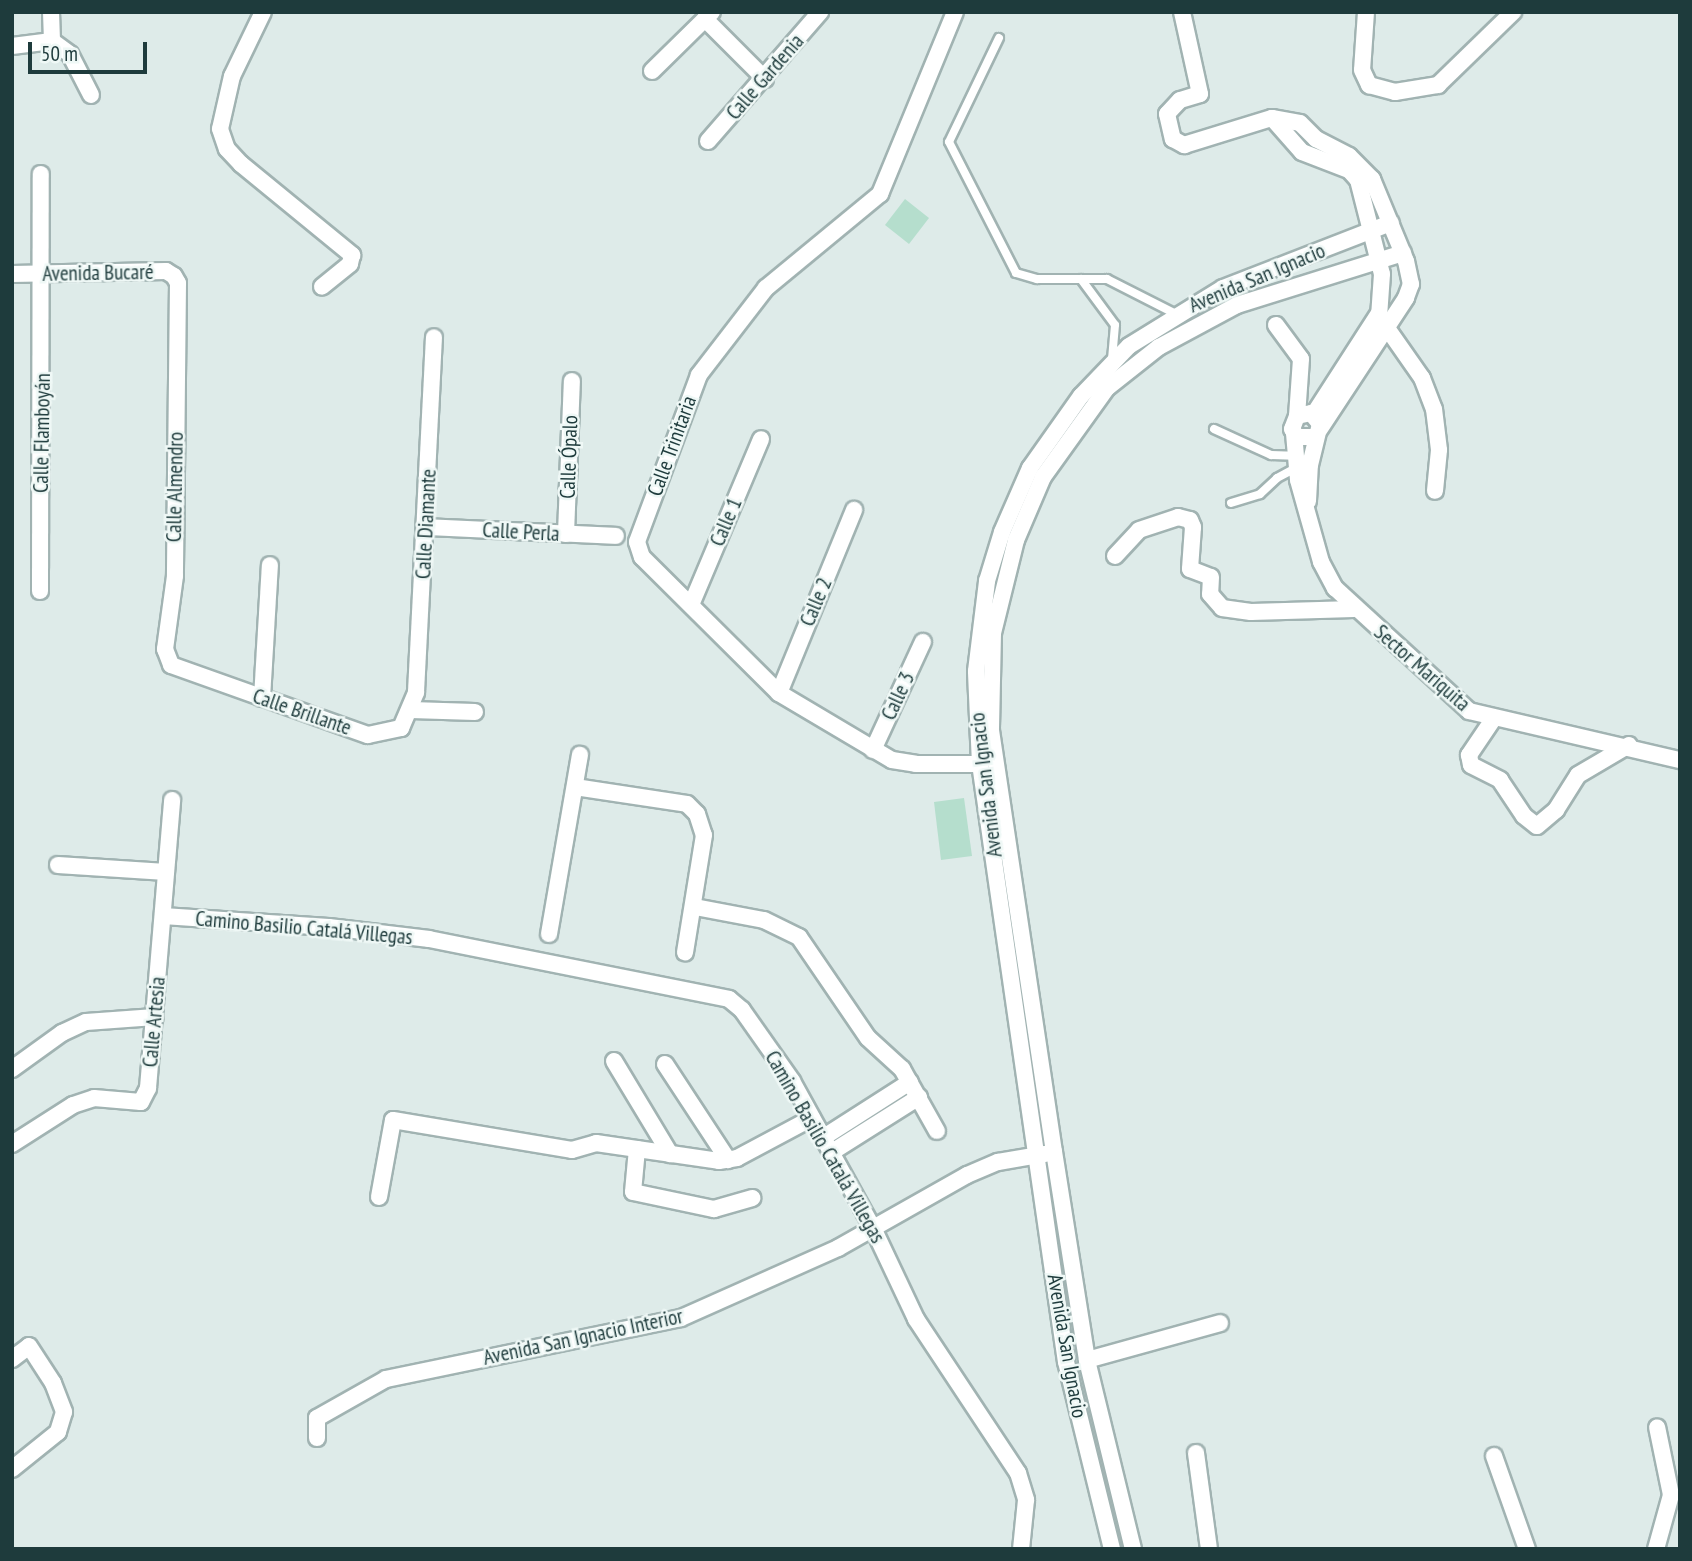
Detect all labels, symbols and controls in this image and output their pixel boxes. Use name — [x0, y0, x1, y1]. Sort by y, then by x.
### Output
scale bar — [32, 28, 150, 72]
street label: Calle Gardenia — [721, 29, 809, 125]
text: 50 m — [41, 40, 78, 67]
street label: Avenida San Ignacio — [1185, 238, 1329, 318]
street label: Avenida Bucaré — [42, 259, 154, 287]
street label: Calle Flamboyán — [28, 373, 56, 493]
street label: Calle Trinitaria — [642, 392, 702, 500]
street label: Calle Ópalo — [555, 415, 583, 499]
street label: Calle Almendro — [161, 431, 189, 543]
street label: Calle Diamante — [411, 468, 441, 580]
street label: Calle 1 — [705, 494, 747, 550]
street label: Calle Perla — [482, 517, 560, 547]
street label: Calle 2 — [795, 574, 837, 630]
street label: Sector Mariquita — [1369, 620, 1475, 716]
street label: Calle 3 — [876, 668, 920, 724]
street label: Calle Brillante — [249, 683, 355, 741]
street label: Avenida San Ignacio — [965, 711, 1007, 859]
street label: Camino Basilio Catalá Villegas — [194, 906, 414, 950]
street label: Calle Artesia — [137, 975, 171, 1069]
street label: Camino Basilio Catalá Villegas — [759, 1046, 891, 1248]
street label: Avenida San Ignacio — [1042, 1272, 1092, 1420]
street label: Avenida San Ignacio Interior — [481, 1304, 685, 1370]

